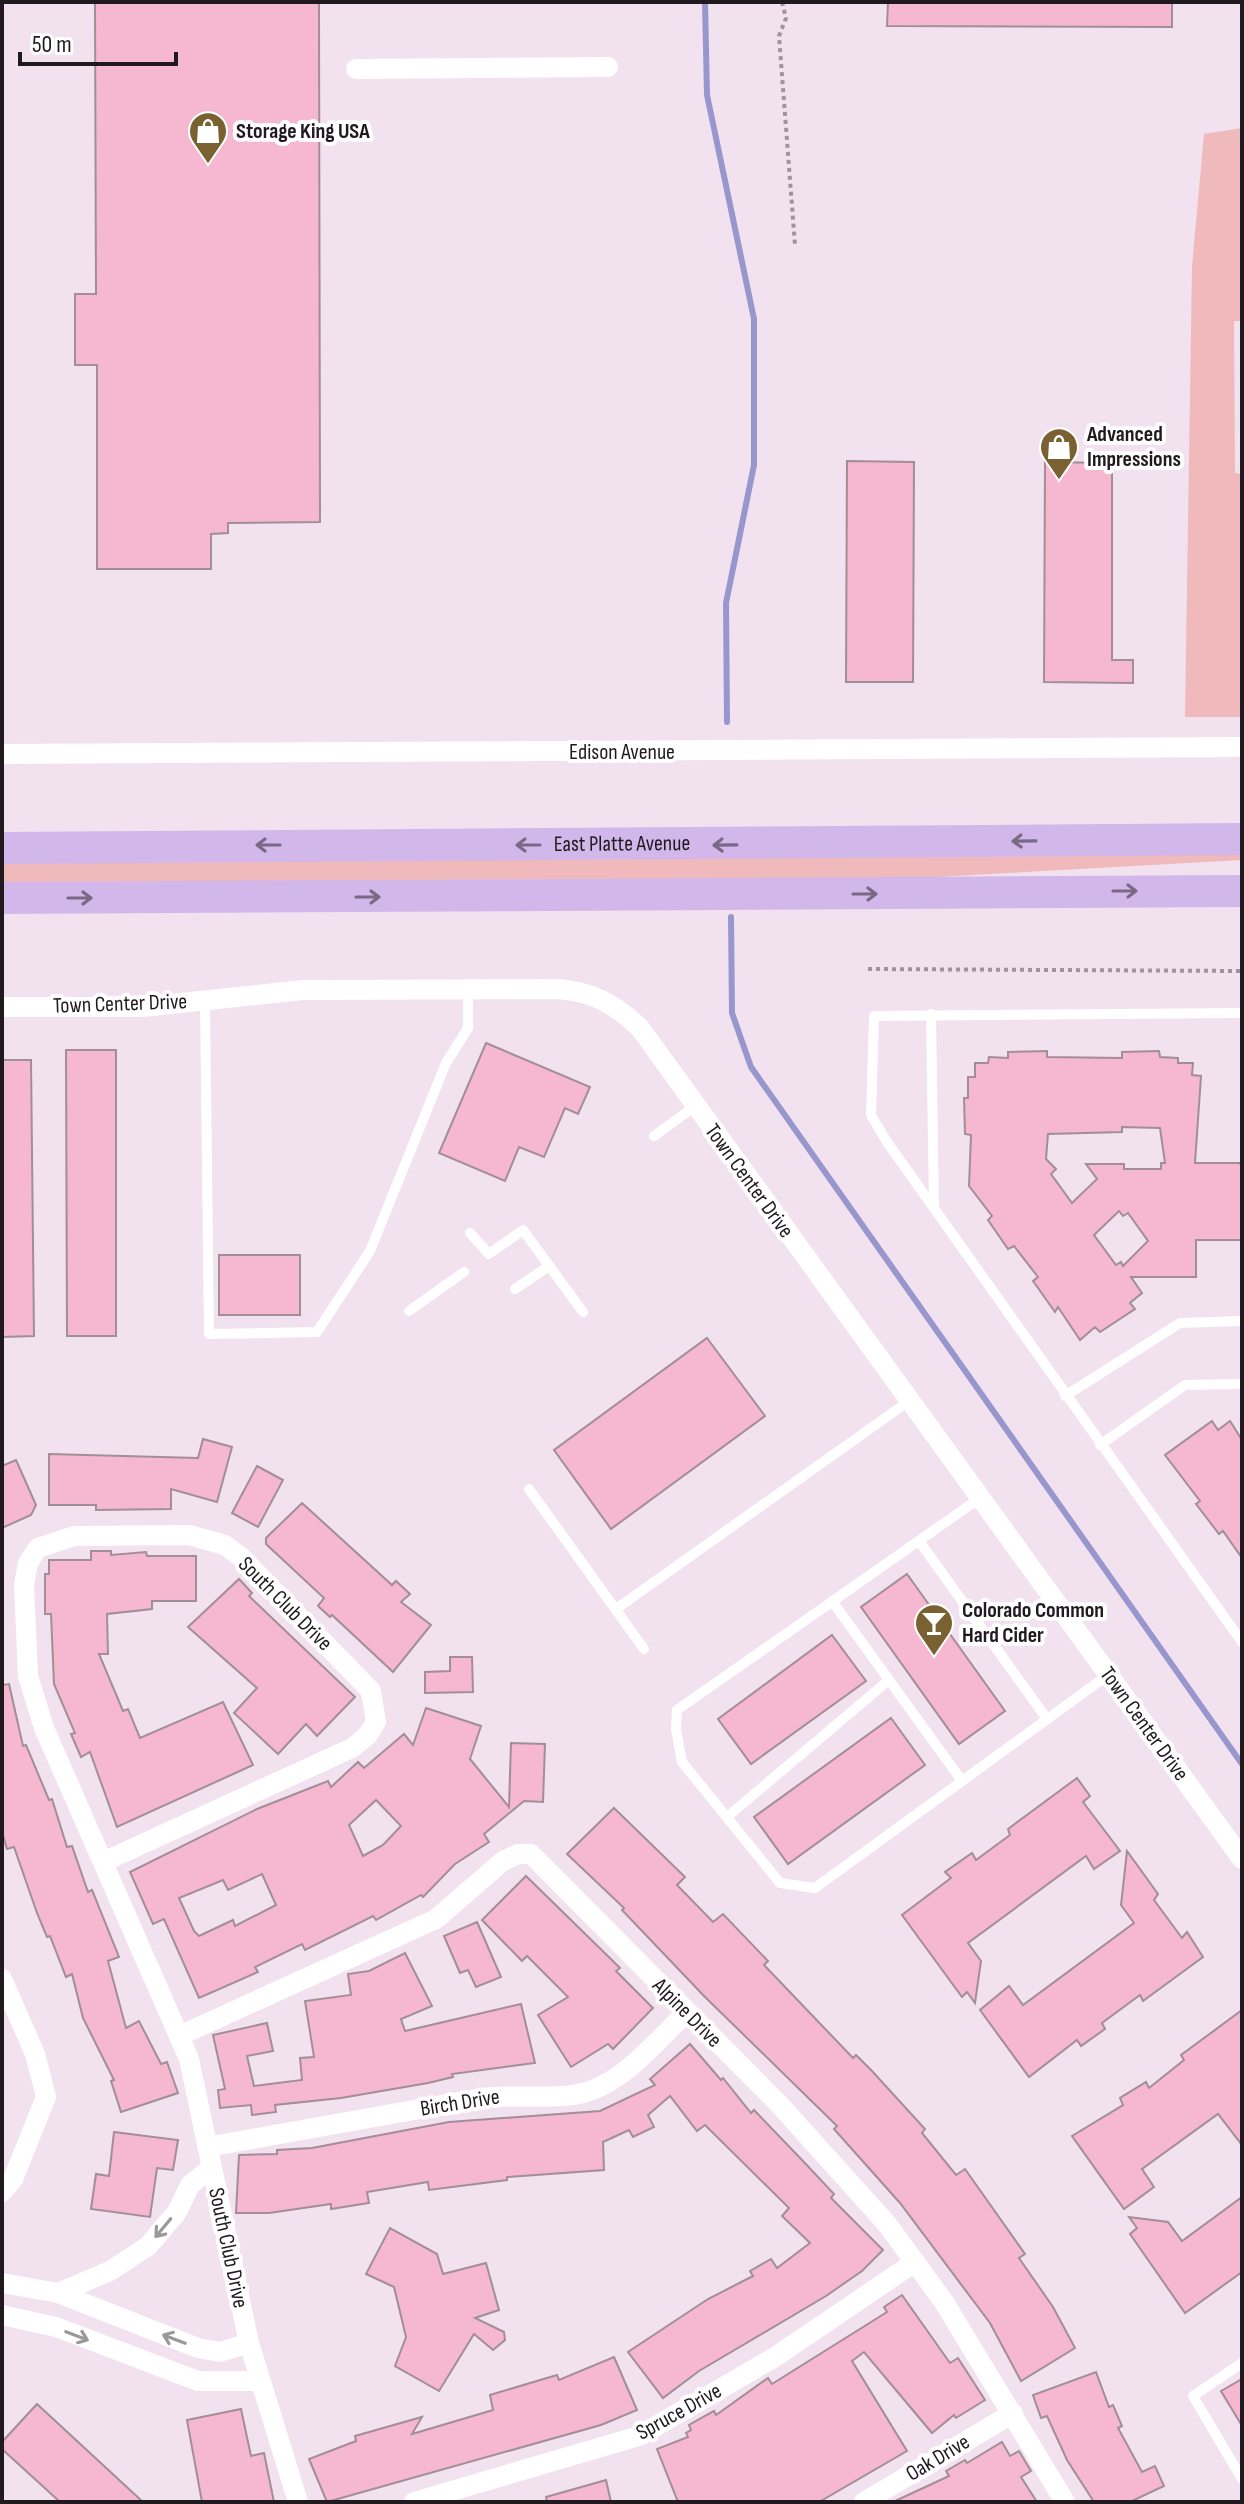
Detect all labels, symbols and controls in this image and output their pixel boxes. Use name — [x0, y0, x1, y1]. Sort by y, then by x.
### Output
scale bar — [20, 16, 176, 66]
text: 50 m — [32, 30, 72, 59]
shop icon: Storage King USA — [187, 110, 229, 165]
place label: Storage King USA — [236, 118, 370, 145]
place label: Advanced Impressions — [1086, 421, 1181, 473]
shop icon: Advanced Impressions — [1038, 426, 1080, 481]
street label: Edison Avenue — [569, 739, 675, 766]
street label: East Platte Avenue — [554, 830, 690, 857]
one-way arrow — [1011, 833, 1038, 849]
one-way arrow — [255, 837, 282, 853]
one-way arrow — [515, 837, 542, 853]
one-way arrow — [712, 837, 739, 852]
one-way arrow — [1111, 884, 1138, 899]
one-way arrow — [851, 886, 878, 901]
one-way arrow — [354, 889, 381, 904]
one-way arrow — [66, 890, 93, 906]
street label: Town Center Drive — [52, 988, 188, 1020]
street label: Town Center Drive — [699, 1119, 799, 1243]
street label: South Club Drive — [232, 1551, 338, 1657]
place label: Colorado Common Hard Cider — [962, 1597, 1104, 1649]
bar icon: Colorado Common Hard Cider — [913, 1602, 955, 1657]
street label: Town Center Drive — [1094, 1662, 1194, 1786]
street label: Alpine Drive — [646, 1972, 727, 2053]
street label: Birch Drive — [418, 2083, 502, 2123]
street label: South Club Drive — [202, 2185, 254, 2311]
one-way arrow — [154, 2217, 172, 2238]
one-way arrow — [64, 2330, 89, 2344]
one-way arrow — [163, 2331, 187, 2345]
street label: Spruce Drive — [632, 2378, 726, 2446]
street label: Oak Drive — [901, 2429, 975, 2487]

